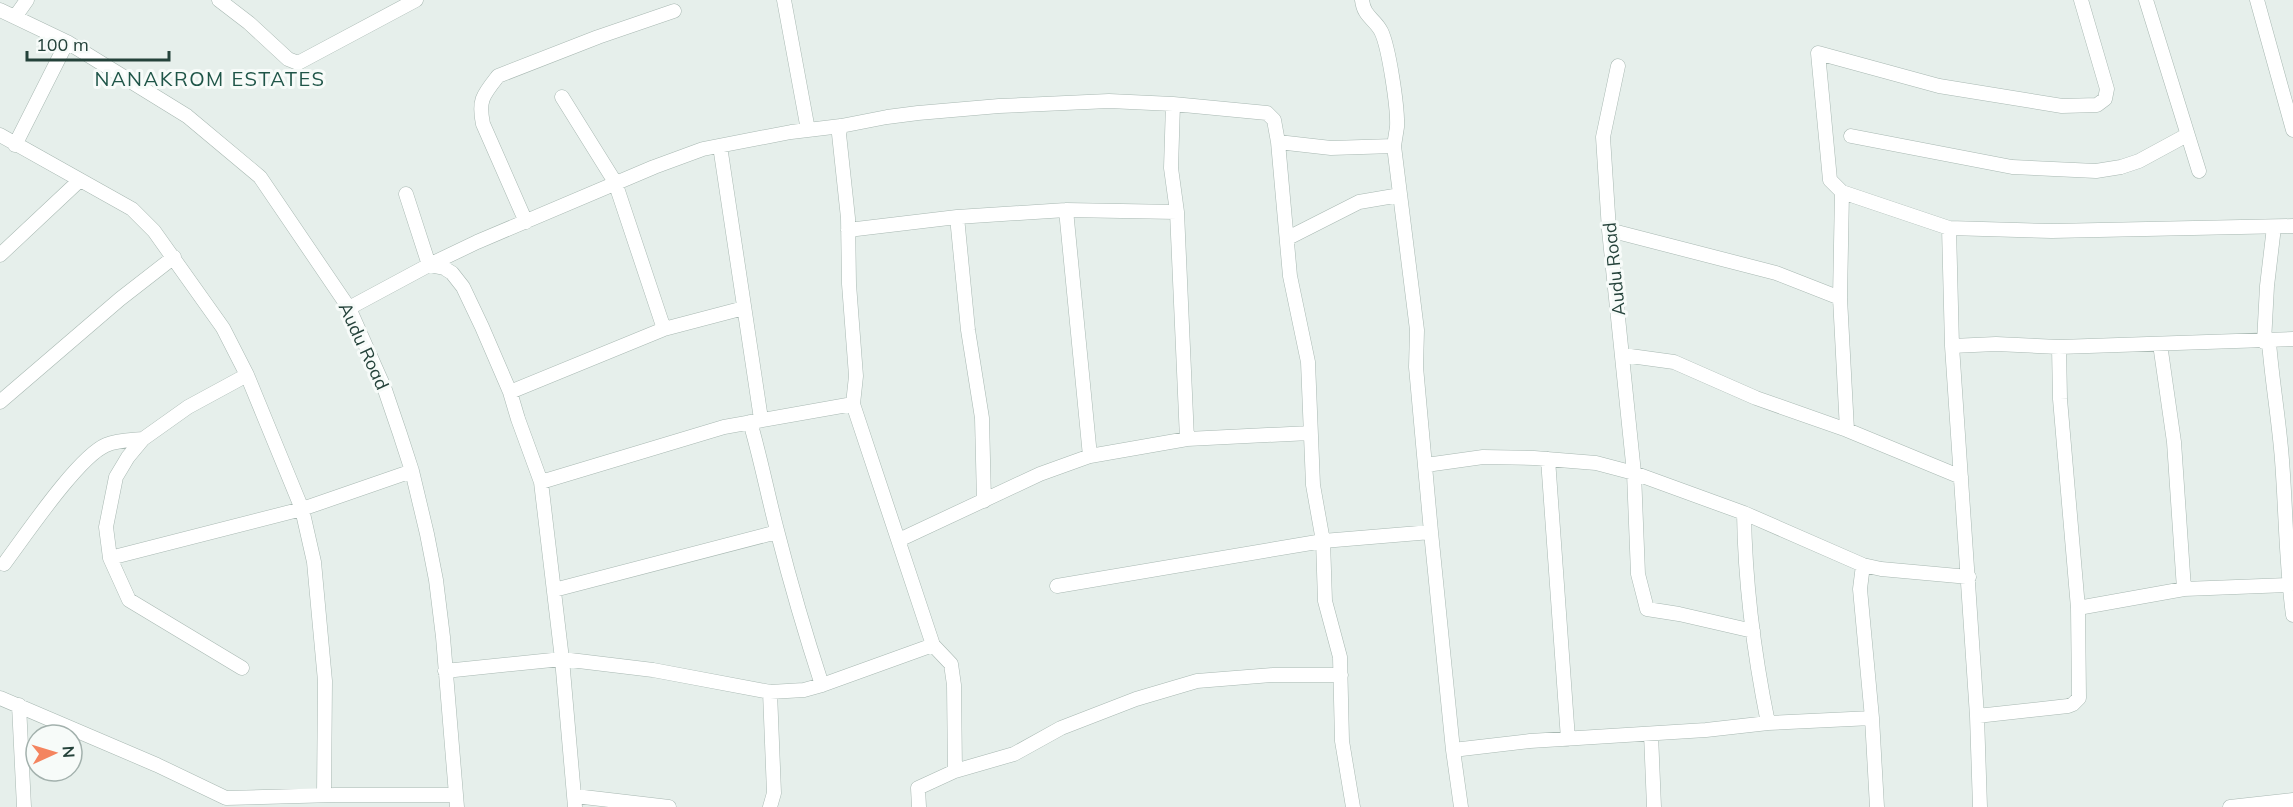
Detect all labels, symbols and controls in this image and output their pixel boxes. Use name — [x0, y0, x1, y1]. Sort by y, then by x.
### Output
scale bar — [27, 24, 170, 62]
text: 100 m — [36, 33, 89, 56]
district label: NANAKROM ESTATES — [94, 66, 326, 91]
street label: Audu Road — [1598, 221, 1630, 317]
street label: Audu Road — [334, 299, 394, 393]
north arrow — [24, 723, 84, 783]
text: N — [59, 745, 79, 759]

